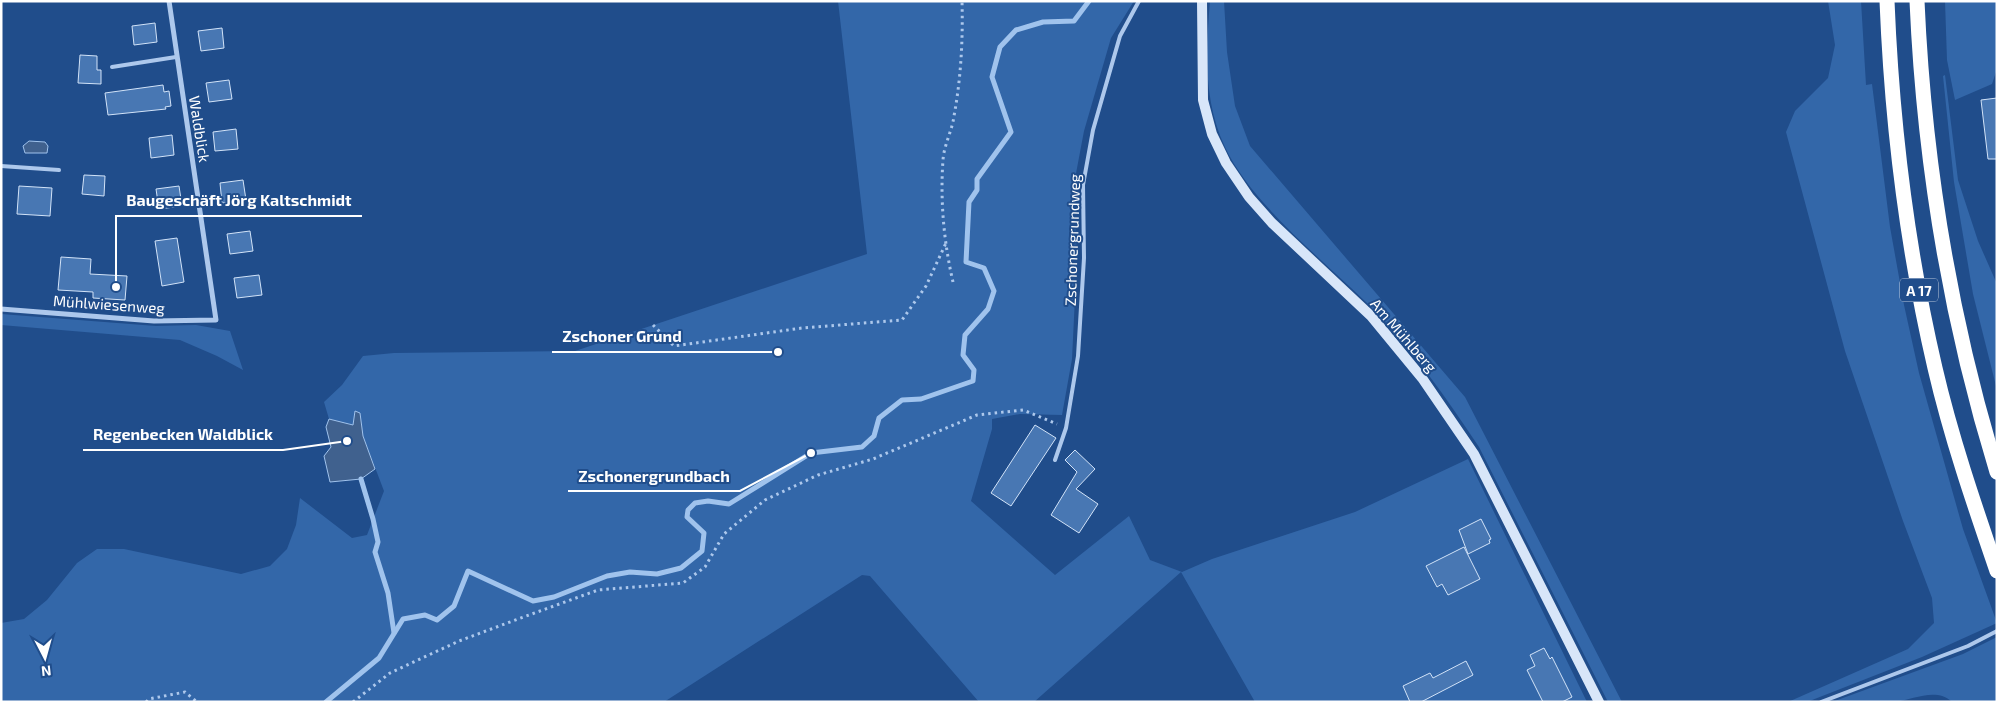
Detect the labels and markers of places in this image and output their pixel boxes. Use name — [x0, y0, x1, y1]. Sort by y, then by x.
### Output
callout: Baugeschäft Jörg Kaltschmidt — [116, 185, 362, 216]
callout: Zschoner Grund — [552, 321, 692, 352]
callout: Regenbecken Waldblick — [83, 419, 283, 450]
callout: Zschonergrundbach — [568, 460, 740, 491]

